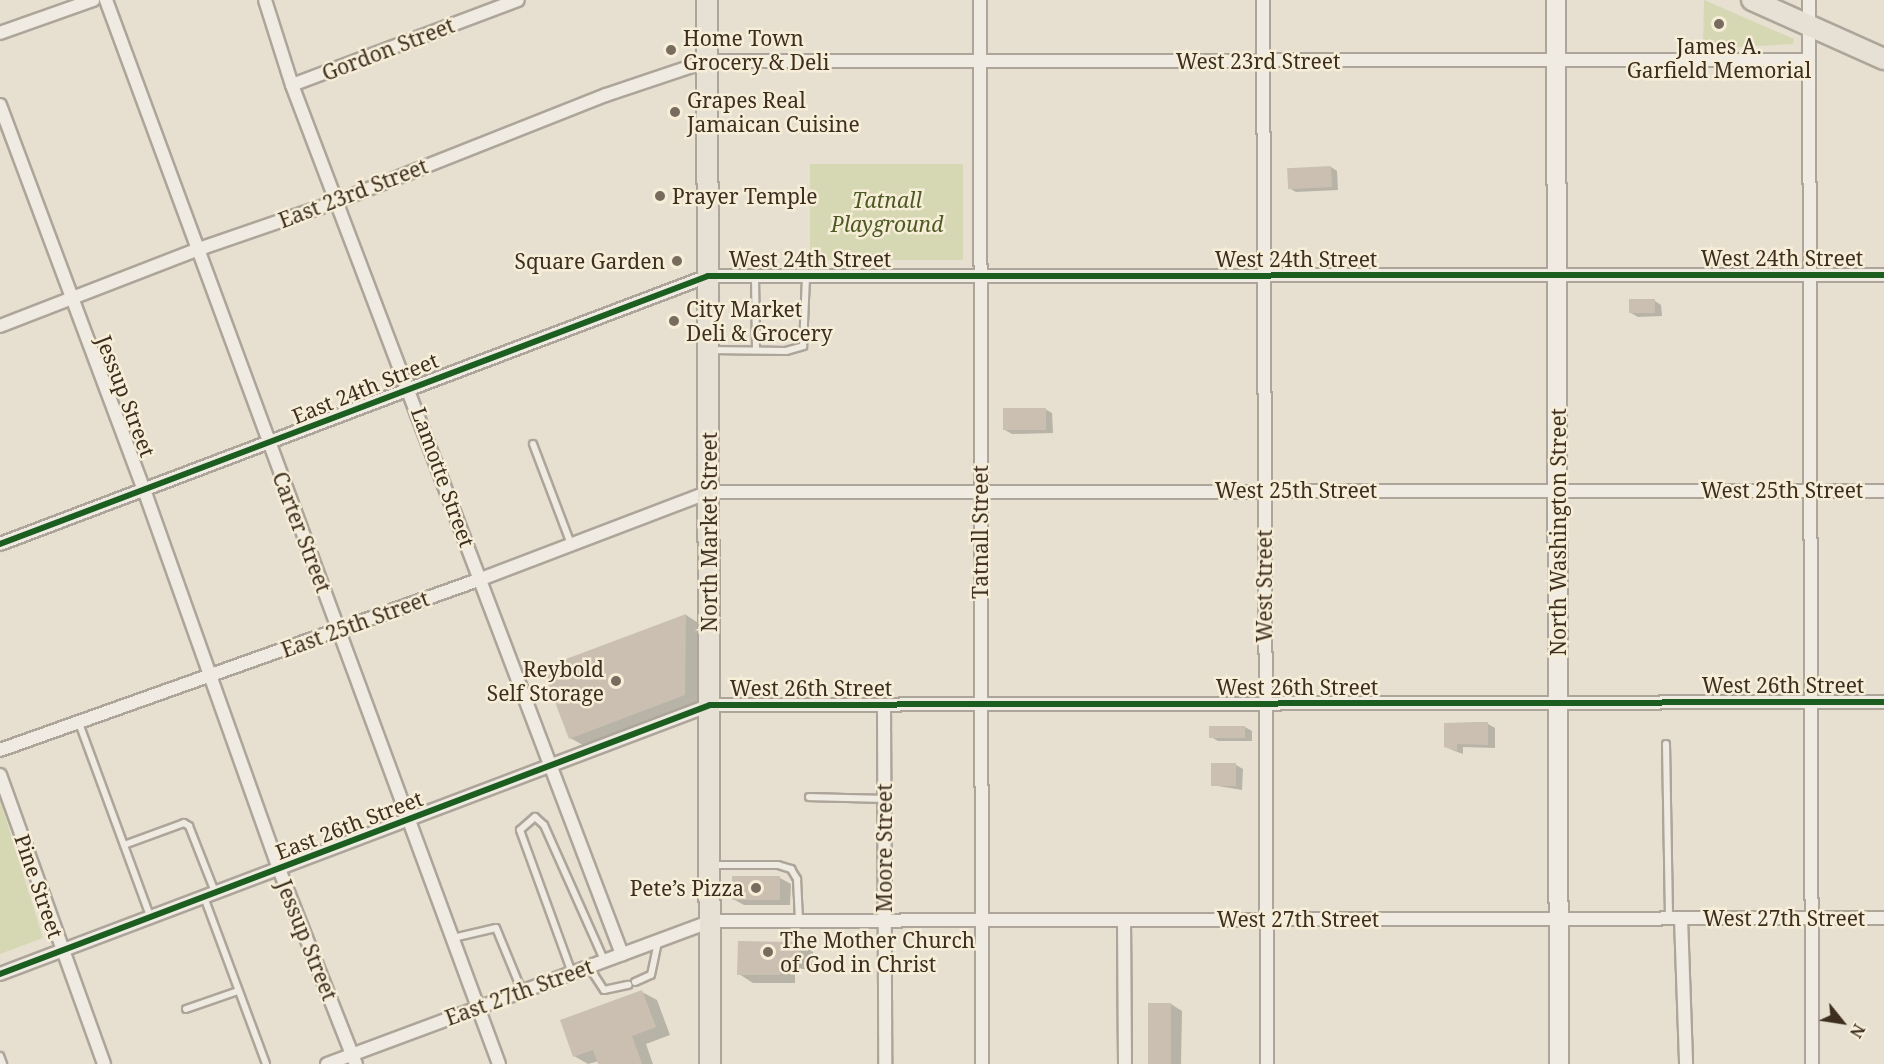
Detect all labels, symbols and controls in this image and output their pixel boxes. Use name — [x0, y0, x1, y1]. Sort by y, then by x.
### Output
street label: Gordon Street — [318, 12, 458, 86]
marker: James A. Garfield Memorial — [1712, 17, 1726, 31]
place label: Home Town Grocery & Deli — [683, 25, 830, 75]
place label: James A. Garfield Memorial — [1627, 33, 1811, 83]
marker: Home Town Grocery & Deli — [664, 43, 678, 57]
street label: West 23rd Street — [1176, 48, 1340, 74]
place label: Grapes Real Jamaican Cuisine — [687, 87, 860, 137]
marker: Grapes Real Jamaican Cuisine — [668, 105, 682, 119]
street label: East 23rd Street — [275, 153, 431, 233]
place label: Prayer Temple — [672, 183, 818, 209]
park label: Tatnall Playground — [831, 187, 943, 237]
marker: Prayer Temple — [653, 189, 667, 203]
street label: West 24th Street — [1701, 245, 1863, 271]
street label: West 24th Street — [729, 246, 891, 272]
street label: West 24th Street — [1215, 246, 1377, 272]
place label: Square Garden — [515, 248, 665, 274]
marker: Square Garden — [670, 254, 684, 268]
place label: City Market Deli & Grocery — [686, 296, 833, 346]
marker: City Market Deli & Grocery — [667, 314, 681, 328]
street label: Jessup Street — [91, 332, 161, 460]
street label: East 24th Street — [288, 347, 442, 429]
street label: Lamotte Street — [406, 404, 480, 550]
street label: North Washington Street — [1545, 408, 1571, 656]
street label: North Market Street — [696, 432, 722, 632]
street label: Tatnall Street — [967, 465, 993, 599]
street label: Carter Street — [267, 468, 337, 596]
street label: West 25th Street — [1215, 477, 1377, 503]
street label: West 25th Street — [1701, 477, 1863, 503]
street label: West Street — [1251, 530, 1277, 642]
street label: East 25th Street — [278, 586, 432, 662]
place label: Reybold Self Storage — [487, 656, 604, 706]
street label: West 26th Street — [1702, 672, 1864, 698]
marker: Reybold Self Storage — [609, 674, 623, 688]
street label: West 26th Street — [1216, 674, 1378, 700]
street label: West 26th Street — [730, 675, 892, 701]
street label: Moore Street — [871, 783, 897, 913]
street label: East 26th Street — [272, 785, 426, 865]
street label: Pine Street — [9, 831, 69, 941]
place label: Pete’s Pizza — [630, 875, 744, 901]
street label: Jessup Street — [271, 876, 343, 1004]
marker: Pete’s Pizza — [749, 881, 763, 895]
street label: West 27th Street — [1703, 905, 1865, 931]
street label: West 27th Street — [1217, 906, 1379, 932]
place label: The Mother Church of God in Christ — [780, 927, 975, 977]
marker: The Mother Church of God in Christ — [761, 945, 775, 959]
street label: East 27th Street — [442, 954, 596, 1030]
north arrow — [1812, 992, 1872, 1052]
text: N — [1845, 1020, 1870, 1042]

